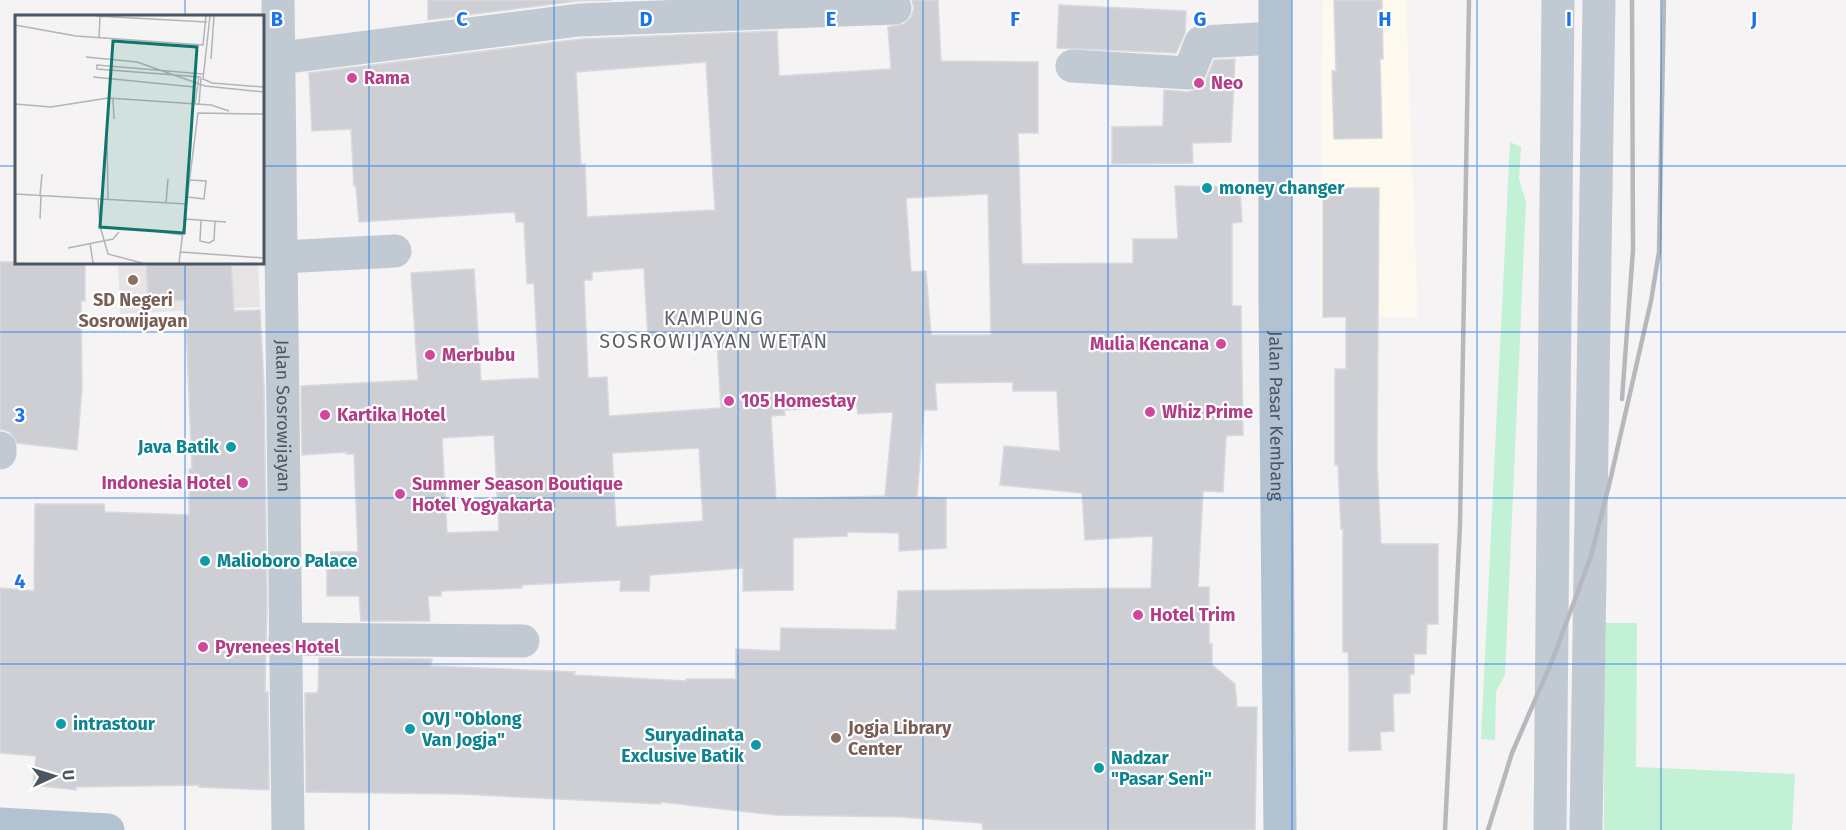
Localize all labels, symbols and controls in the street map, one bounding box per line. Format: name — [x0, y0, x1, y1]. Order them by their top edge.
text: B — [271, 7, 283, 31]
text: C — [456, 7, 468, 31]
text: D — [639, 7, 653, 31]
text: E — [826, 7, 836, 31]
text: F — [1010, 7, 1020, 31]
text: G — [1194, 7, 1206, 31]
text: H — [1378, 7, 1392, 31]
text: I — [1566, 7, 1572, 31]
text: J — [1750, 7, 1757, 31]
inset map — [15, 15, 264, 264]
place label: Rama — [364, 67, 410, 89]
marker: Rama — [345, 71, 359, 85]
place label: Neo — [1211, 72, 1243, 94]
marker: Neo — [1192, 76, 1206, 90]
place label: money changer — [1219, 177, 1345, 199]
marker: money changer — [1200, 181, 1214, 195]
marker: SD Negeri Sosrowijayan — [126, 273, 140, 287]
place label: SD Negeri Sosrowijayan — [78, 289, 188, 332]
district label: KAMPUNG SOSROWIJAYAN WETAN — [599, 306, 829, 353]
street label: Jalan Pasar Kembang — [1264, 331, 1288, 502]
place label: Mulia Kencana — [1090, 333, 1209, 355]
marker: Mulia Kencana — [1214, 337, 1228, 351]
street label: Jalan Sosrowijayan — [271, 340, 295, 492]
place label: Merbubu — [442, 344, 515, 366]
marker: Merbubu — [423, 348, 437, 362]
place label: 105 Homestay — [741, 390, 856, 412]
marker: 105 Homestay — [722, 394, 736, 408]
place label: Whiz Prime — [1162, 401, 1253, 423]
text: 3 — [14, 403, 25, 427]
place label: Kartika Hotel — [337, 404, 446, 426]
marker: Whiz Prime — [1143, 405, 1157, 419]
marker: Kartika Hotel — [318, 408, 332, 422]
place label: Java Batik — [137, 436, 220, 458]
marker: Java Batik — [224, 440, 238, 454]
place label: Indonesia Hotel — [101, 472, 232, 494]
place label: Summer Season Boutique Hotel Yogyakarta — [412, 473, 623, 516]
marker: Indonesia Hotel — [236, 476, 250, 490]
marker: Summer Season Boutique Hotel Yogyakarta — [393, 487, 407, 501]
place label: Malioboro Palace — [217, 550, 357, 572]
marker: Malioboro Palace — [198, 554, 212, 568]
text: 4 — [14, 569, 26, 593]
place label: Hotel Trim — [1150, 604, 1235, 626]
marker: Hotel Trim — [1131, 608, 1145, 622]
place label: Pyrenees Hotel — [215, 636, 340, 658]
marker: Pyrenees Hotel — [196, 640, 210, 654]
place label: OVJ "Oblong Van Jogja" — [421, 708, 522, 751]
place label: intrastour — [73, 713, 156, 735]
marker: intrastour — [54, 717, 68, 731]
place label: Jogja Library Center — [847, 717, 952, 760]
marker: OVJ "Oblong Van Jogja" — [403, 722, 417, 736]
place label: Suryadinata Exclusive Batik — [621, 724, 745, 767]
marker: Jogja Library Center — [829, 731, 843, 745]
marker: Suryadinata Exclusive Batik — [749, 738, 763, 752]
north arrow — [24, 746, 84, 806]
place label: Nadzar "Pasar Seni" — [1111, 747, 1212, 790]
marker: Nadzar "Pasar Seni" — [1092, 761, 1106, 775]
text: U — [59, 769, 78, 781]

